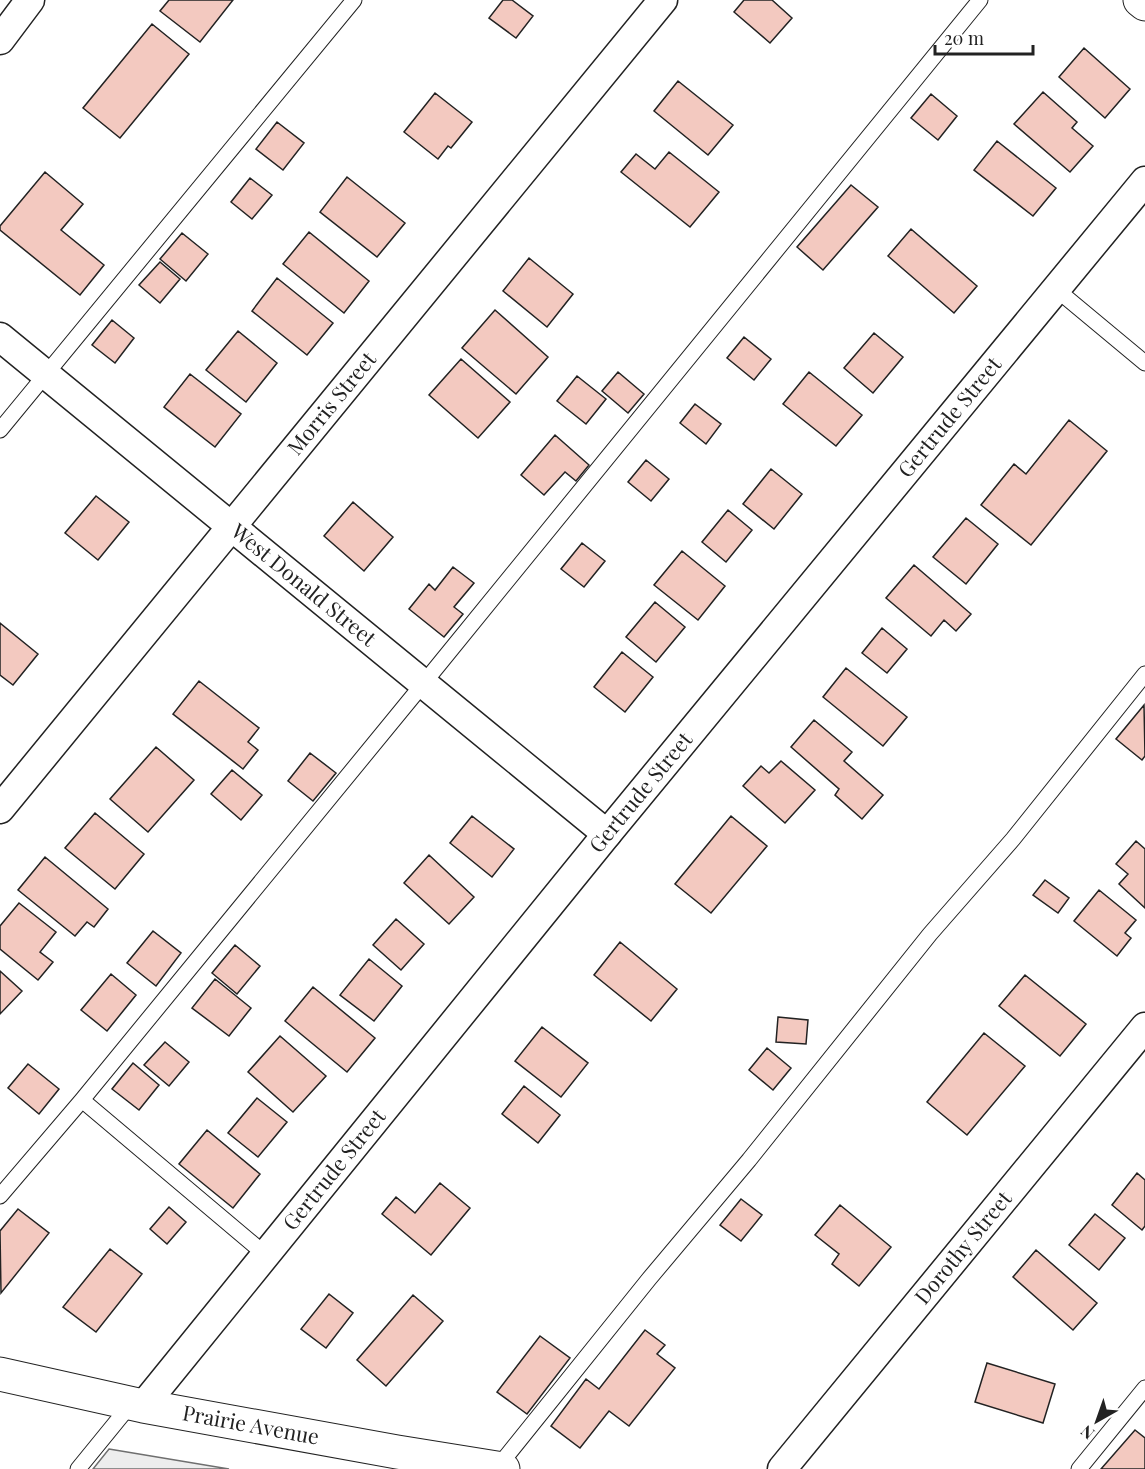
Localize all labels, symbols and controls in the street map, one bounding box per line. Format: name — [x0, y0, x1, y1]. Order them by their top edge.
scale bar — [935, 18, 1032, 56]
text: 20 m — [944, 26, 984, 50]
street label: Morris Street — [280, 345, 382, 460]
street label: Gertrude Street — [891, 350, 1007, 482]
street label: West Donald Street — [226, 516, 383, 652]
street label: Gertrude Street — [582, 725, 698, 858]
street label: Gertrude Street — [275, 1102, 391, 1235]
street label: Dorothy Street — [907, 1184, 1017, 1309]
north arrow — [1067, 1391, 1127, 1451]
street label: Prairie Avenue — [181, 1397, 322, 1450]
text: N — [1076, 1421, 1098, 1445]

